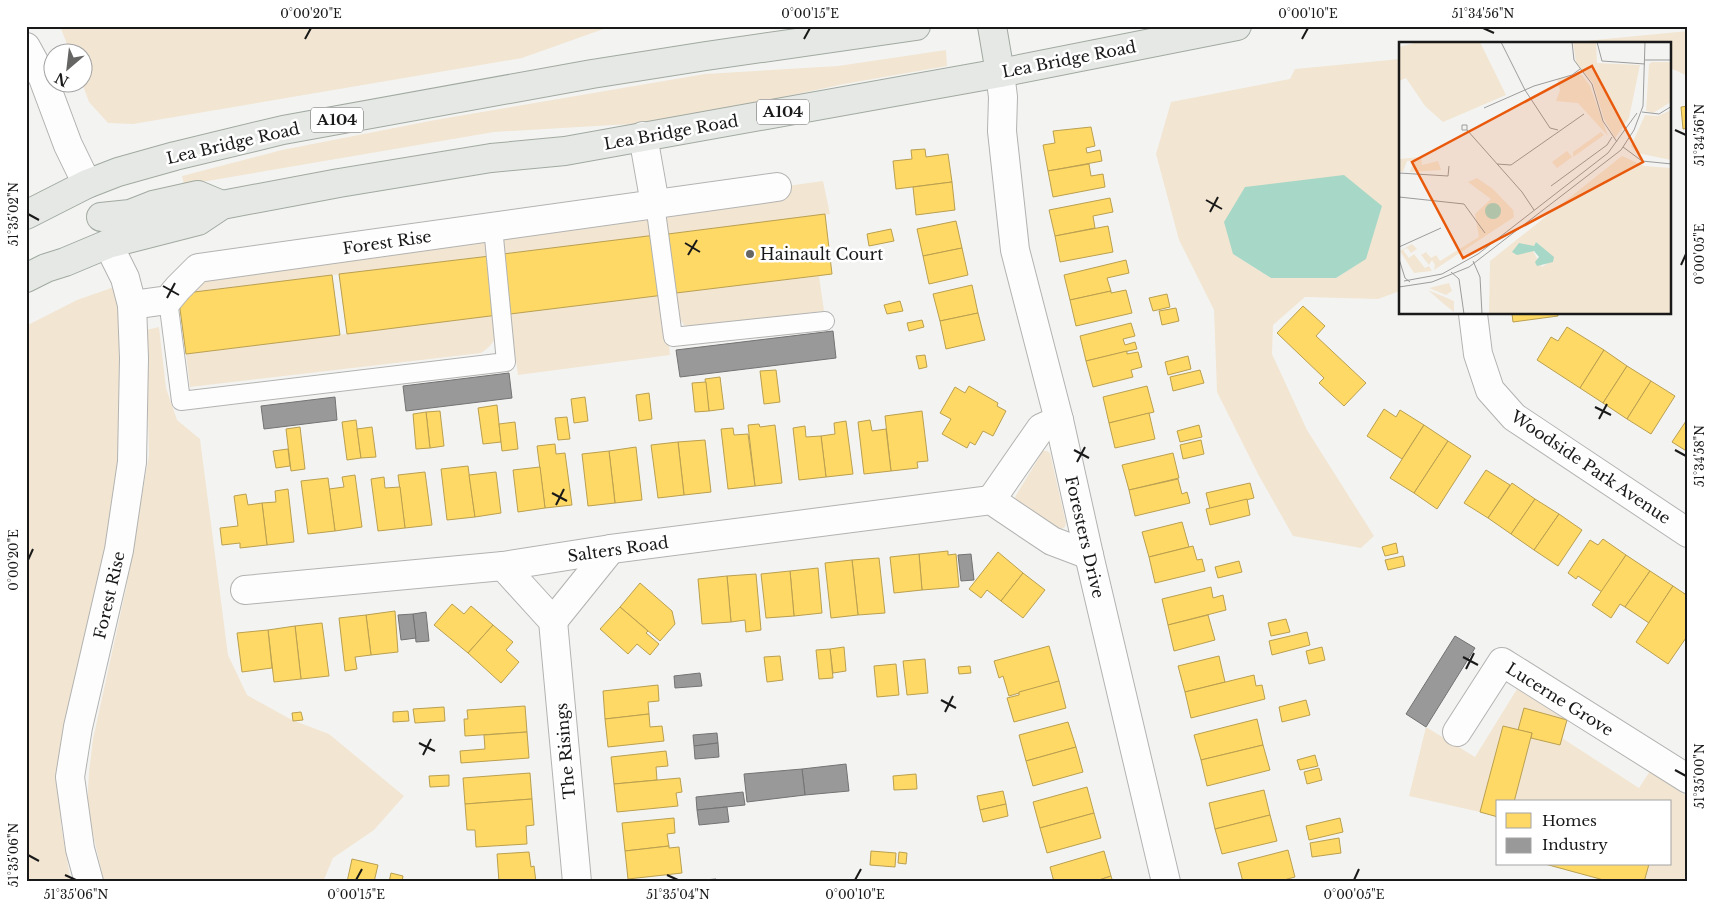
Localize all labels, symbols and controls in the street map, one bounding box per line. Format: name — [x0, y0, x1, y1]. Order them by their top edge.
text: 0°00'20"E — [280, 6, 342, 21]
text: 0°00'15"E — [781, 6, 839, 21]
text: 0°00'10"E — [1278, 6, 1338, 21]
text: 51°34'56"N — [1452, 6, 1514, 21]
street label: Lea Bridge Road — [1000, 36, 1138, 82]
north arrow — [42, 42, 92, 92]
inset map — [1399, 42, 1672, 315]
text: N — [52, 68, 72, 91]
road number: A104 — [757, 100, 809, 124]
text: 51°34'56"N — [1692, 104, 1707, 166]
road number: A104 — [311, 108, 363, 132]
street label: Lea Bridge Road — [602, 110, 740, 154]
street label: Lea Bridge Road — [164, 118, 302, 168]
text: 51°35'02"N — [6, 182, 21, 246]
text: 0°00'05"E — [1692, 223, 1707, 284]
street label: Forest Rise — [341, 226, 433, 258]
place label: Hainault Court — [760, 244, 883, 264]
marker: Hainault Court — [744, 248, 756, 260]
street label: Woodside Park Avenue — [1506, 405, 1675, 528]
text: 51°34'58"N — [1692, 425, 1707, 487]
street label: Foresters Drive — [1061, 474, 1109, 600]
text: 0°00'20"E — [6, 529, 21, 591]
street label: Salters Road — [566, 532, 670, 566]
street label: Forest Rise — [89, 549, 129, 641]
street label: Lucerne Grove — [1503, 658, 1617, 740]
street label: The Risings — [551, 702, 579, 800]
text: 51°35'00"N — [1692, 743, 1707, 809]
legend — [1496, 800, 1672, 866]
text: Homes — [1542, 811, 1597, 830]
text: 51°35'06"N — [6, 823, 21, 887]
text: Industry — [1542, 835, 1608, 854]
text: 51°35'06"N — [44, 887, 108, 902]
text: 0°00'15"E — [327, 887, 385, 902]
text: 51°35'04"N — [646, 887, 710, 902]
text: 0°00'10"E — [825, 887, 885, 902]
text: 0°00'05"E — [1324, 887, 1385, 902]

